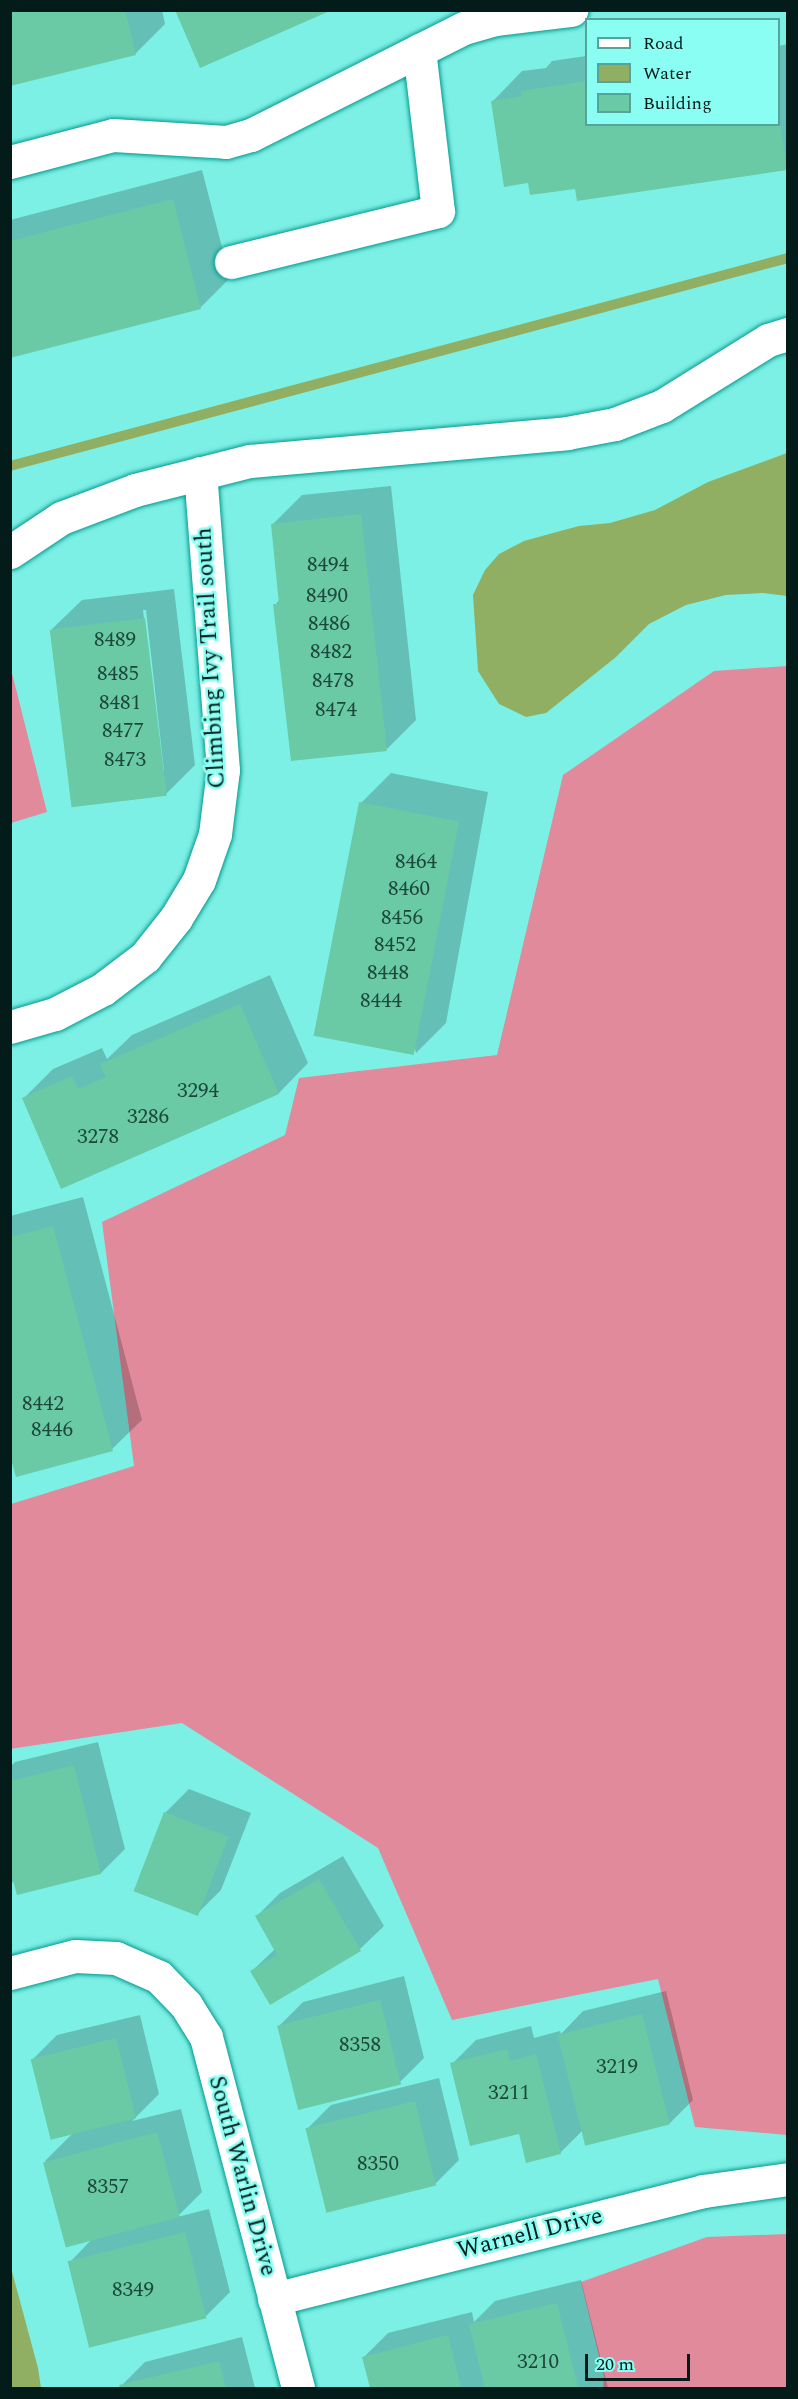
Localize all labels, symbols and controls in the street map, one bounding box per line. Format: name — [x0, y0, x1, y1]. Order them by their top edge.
legend — [585, 18, 780, 126]
text: Road — [643, 30, 684, 57]
text: Water — [643, 60, 691, 87]
text: Building — [643, 90, 712, 117]
street label: Climbing Ivy Trail south — [190, 527, 232, 789]
house number: 8494 — [307, 552, 349, 578]
house number: 8490 — [306, 583, 348, 609]
house number: 8486 — [308, 611, 350, 637]
house number: 8489 — [94, 627, 136, 653]
house number: 8482 — [310, 639, 352, 665]
house number: 8485 — [97, 661, 139, 687]
house number: 8478 — [312, 668, 354, 694]
house number: 8481 — [99, 690, 141, 716]
house number: 8474 — [315, 697, 357, 723]
house number: 8477 — [102, 718, 144, 744]
house number: 8473 — [104, 747, 146, 773]
house number: 8464 — [395, 849, 437, 875]
house number: 8460 — [388, 876, 430, 902]
house number: 8456 — [381, 905, 423, 931]
house number: 8452 — [374, 932, 416, 958]
house number: 8448 — [367, 960, 409, 986]
house number: 8444 — [360, 988, 402, 1014]
house number: 3294 — [177, 1078, 219, 1104]
house number: 3286 — [127, 1104, 169, 1130]
house number: 3278 — [77, 1124, 119, 1150]
house number: 8442 — [22, 1391, 64, 1417]
house number: 8446 — [31, 1417, 73, 1443]
house number: 8358 — [339, 2032, 381, 2058]
house number: 3219 — [596, 2054, 638, 2080]
street label: South Warlin Drive — [201, 2073, 283, 2279]
house number: 3211 — [488, 2080, 530, 2106]
house number: 8350 — [357, 2151, 399, 2177]
house number: 8357 — [87, 2174, 129, 2200]
street label: Warnell Drive — [454, 2202, 606, 2266]
house number: 8349 — [112, 2277, 154, 2303]
scale bar — [588, 2342, 693, 2380]
house number: 3210 — [517, 2349, 559, 2375]
text: 20 m — [596, 2351, 634, 2378]

